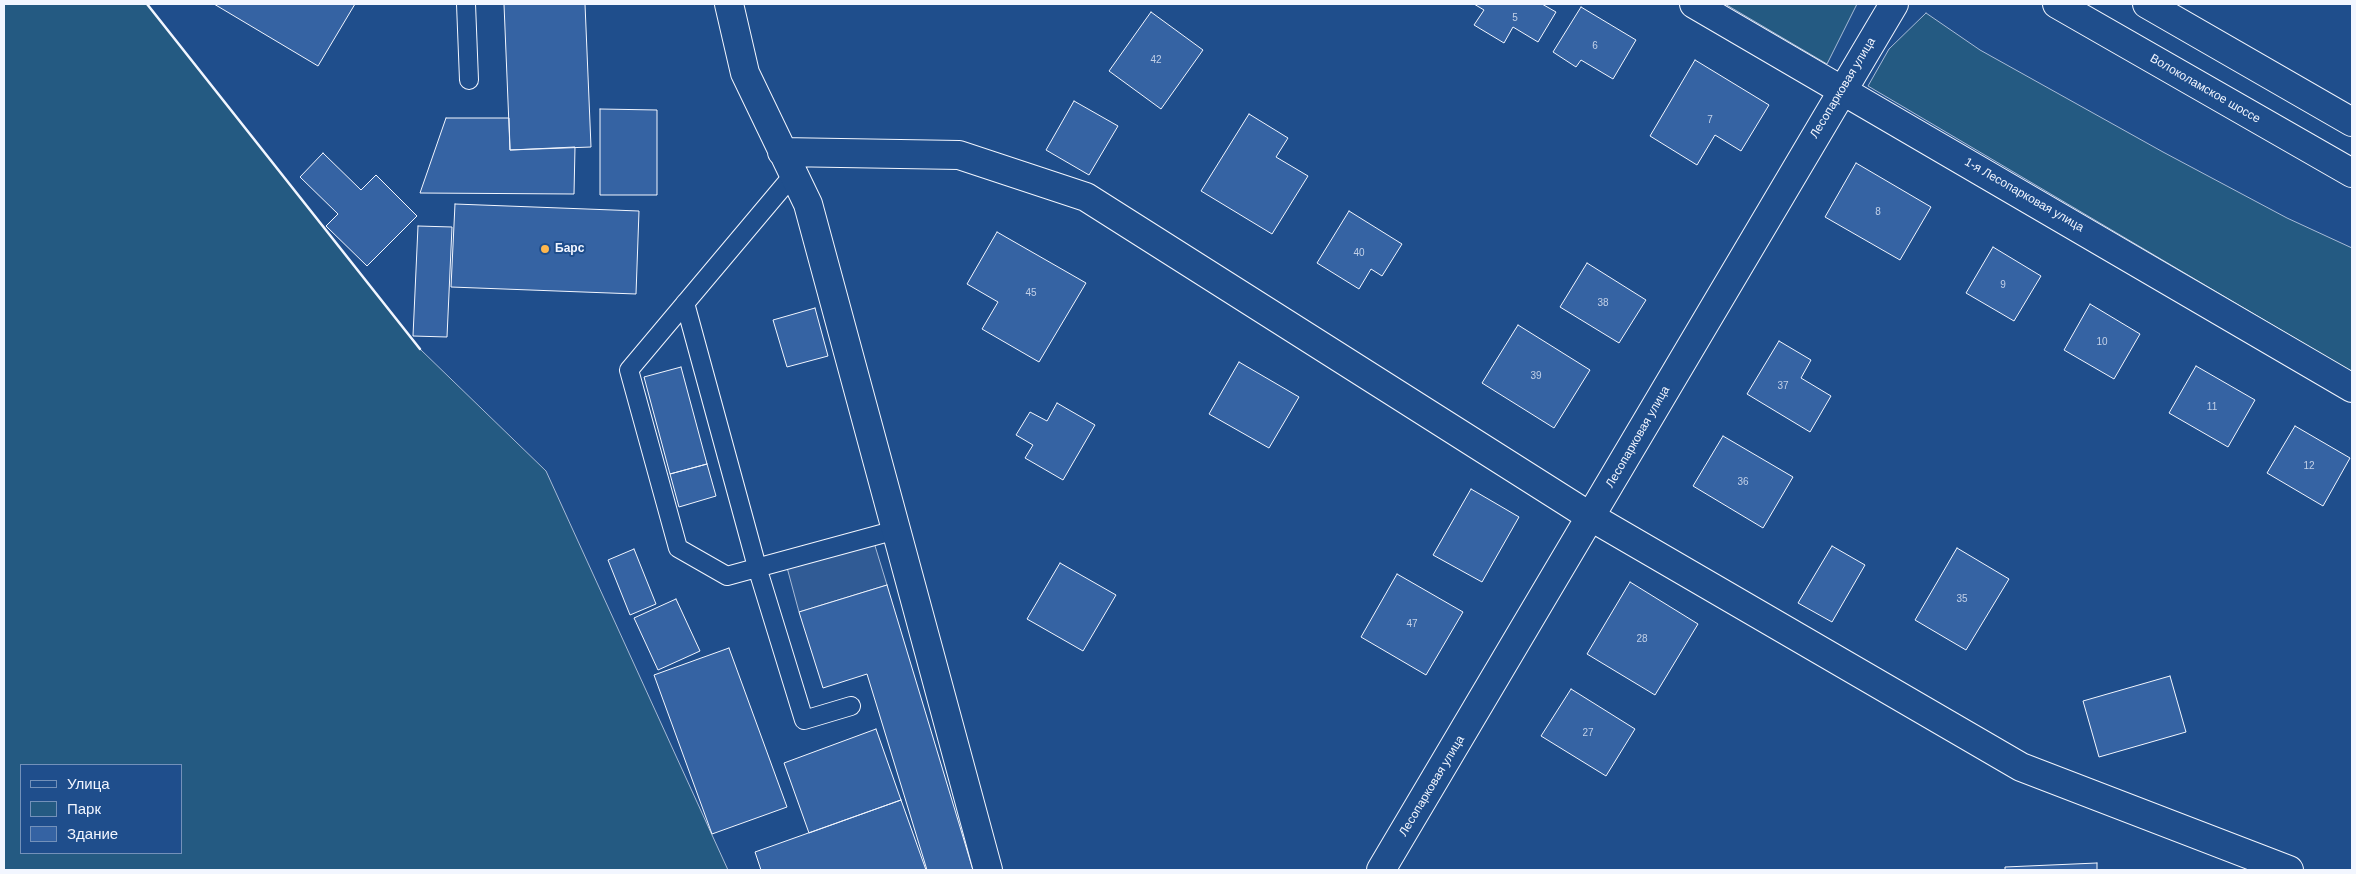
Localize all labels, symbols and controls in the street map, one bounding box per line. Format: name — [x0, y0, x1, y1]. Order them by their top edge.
house number: 5 — [1512, 12, 1518, 24]
street label: Лесопарковая улица — [1807, 35, 1879, 141]
house number: 6 — [1592, 40, 1598, 52]
street label: Волоколамское шоссе — [2147, 52, 2263, 126]
house number: 42 — [1150, 54, 1162, 66]
house number: 7 — [1707, 114, 1713, 126]
street label: 1-я Лесопарковая улица — [1962, 155, 2086, 235]
house number: 8 — [1875, 206, 1881, 218]
place label: Барс — [555, 242, 584, 256]
marker: Барс — [539, 243, 551, 255]
house number: 40 — [1353, 247, 1365, 259]
house number: 9 — [2000, 279, 2006, 291]
house number: 45 — [1025, 287, 1037, 299]
house number: 38 — [1597, 297, 1609, 309]
house number: 10 — [2096, 336, 2108, 348]
house number: 39 — [1530, 370, 1542, 382]
house number: 37 — [1777, 380, 1789, 392]
street label: Лесопарковая улица — [1603, 384, 1673, 490]
house number: 11 — [2207, 401, 2217, 413]
house number: 12 — [2303, 460, 2315, 472]
house number: 36 — [1737, 476, 1749, 488]
house number: 35 — [1956, 593, 1968, 605]
house number: 47 — [1406, 618, 1418, 630]
house number: 28 — [1636, 633, 1648, 645]
house number: 27 — [1582, 727, 1594, 739]
street label: Лесопарковая улица — [1396, 733, 1468, 839]
legend — [20, 764, 182, 854]
text: Улица — [67, 775, 110, 792]
text: Парк — [67, 800, 101, 817]
text: Здание — [67, 825, 118, 842]

